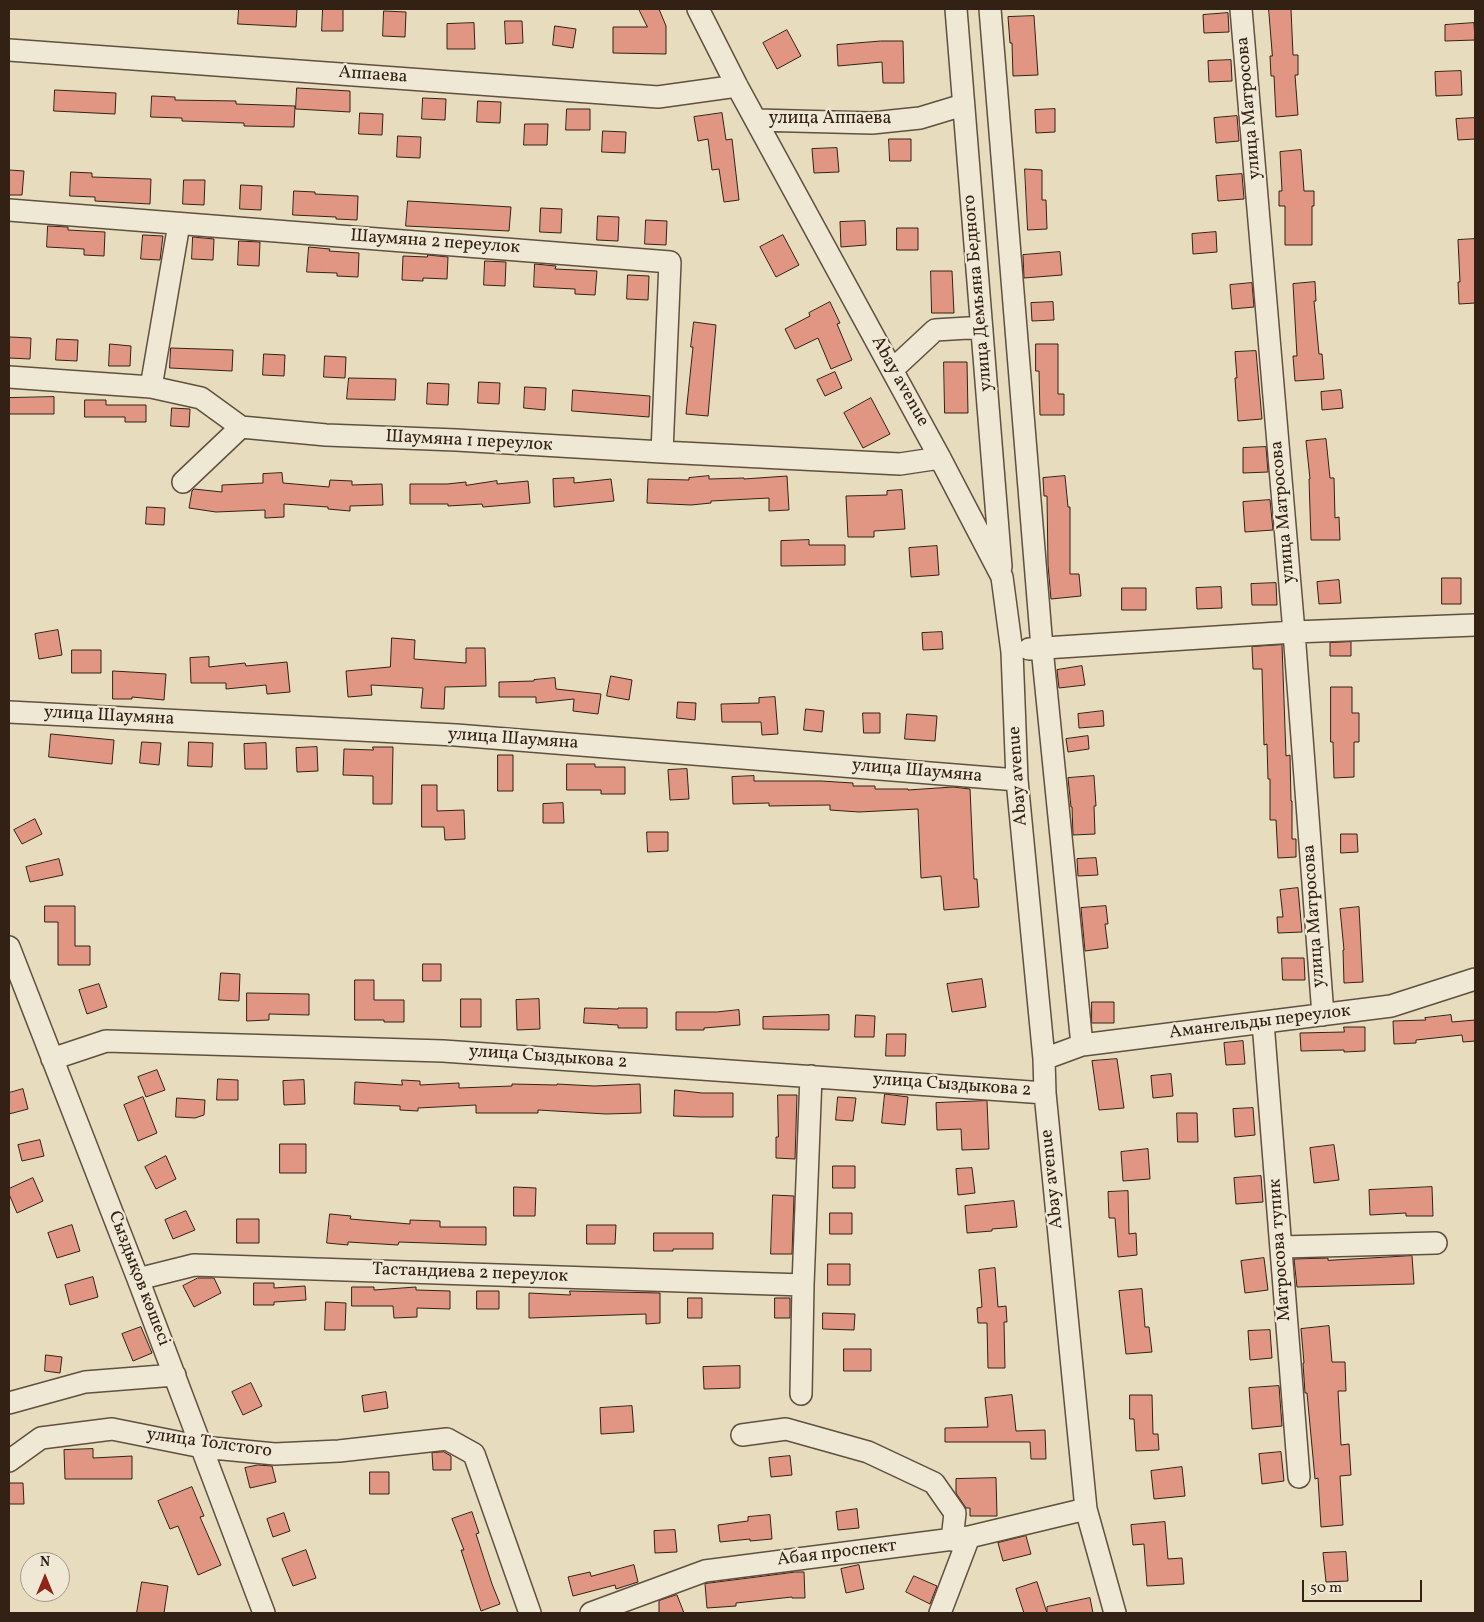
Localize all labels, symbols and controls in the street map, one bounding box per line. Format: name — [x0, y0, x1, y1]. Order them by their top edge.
street label: улица Матросова — [1233, 36, 1267, 180]
street label: Аппаева — [338, 63, 408, 89]
street label: улица Аппаева — [769, 109, 891, 131]
street label: улица Демьяна Бедного — [960, 194, 998, 392]
street label: Шаумяна 2 переулок — [349, 226, 521, 260]
street label: Abay avenue — [865, 333, 933, 431]
street label: Шаумяна 1 переулок — [385, 427, 553, 457]
street label: улица Матросова — [1267, 440, 1301, 584]
street label: улица Шаумяна — [43, 703, 175, 731]
street label: улица Шаумяна — [447, 725, 579, 755]
street label: Abay avenue — [1005, 725, 1033, 827]
street label: улица Шаумяна — [851, 756, 983, 788]
street label: улица Матросова — [1299, 844, 1331, 988]
street label: Амангельды переулок — [1168, 1001, 1352, 1045]
street label: улица Сыздыкова 2 — [468, 1042, 628, 1074]
street label: улица Сыздыкова 2 — [872, 1070, 1032, 1102]
street label: Abay avenue — [1037, 1128, 1069, 1230]
street label: Матросова тупик — [1265, 1178, 1297, 1322]
street label: Сыздықов көшесі — [102, 1209, 174, 1349]
street label: Тастандиева 2 переулок — [372, 1260, 568, 1288]
street label: улица Толстого — [145, 1425, 273, 1463]
street label: Абая проспект — [776, 1536, 898, 1572]
north arrow — [20, 1552, 70, 1602]
text: N — [40, 1553, 50, 1572]
scale bar — [1304, 1570, 1424, 1602]
text: 50 m — [1310, 1578, 1342, 1599]

